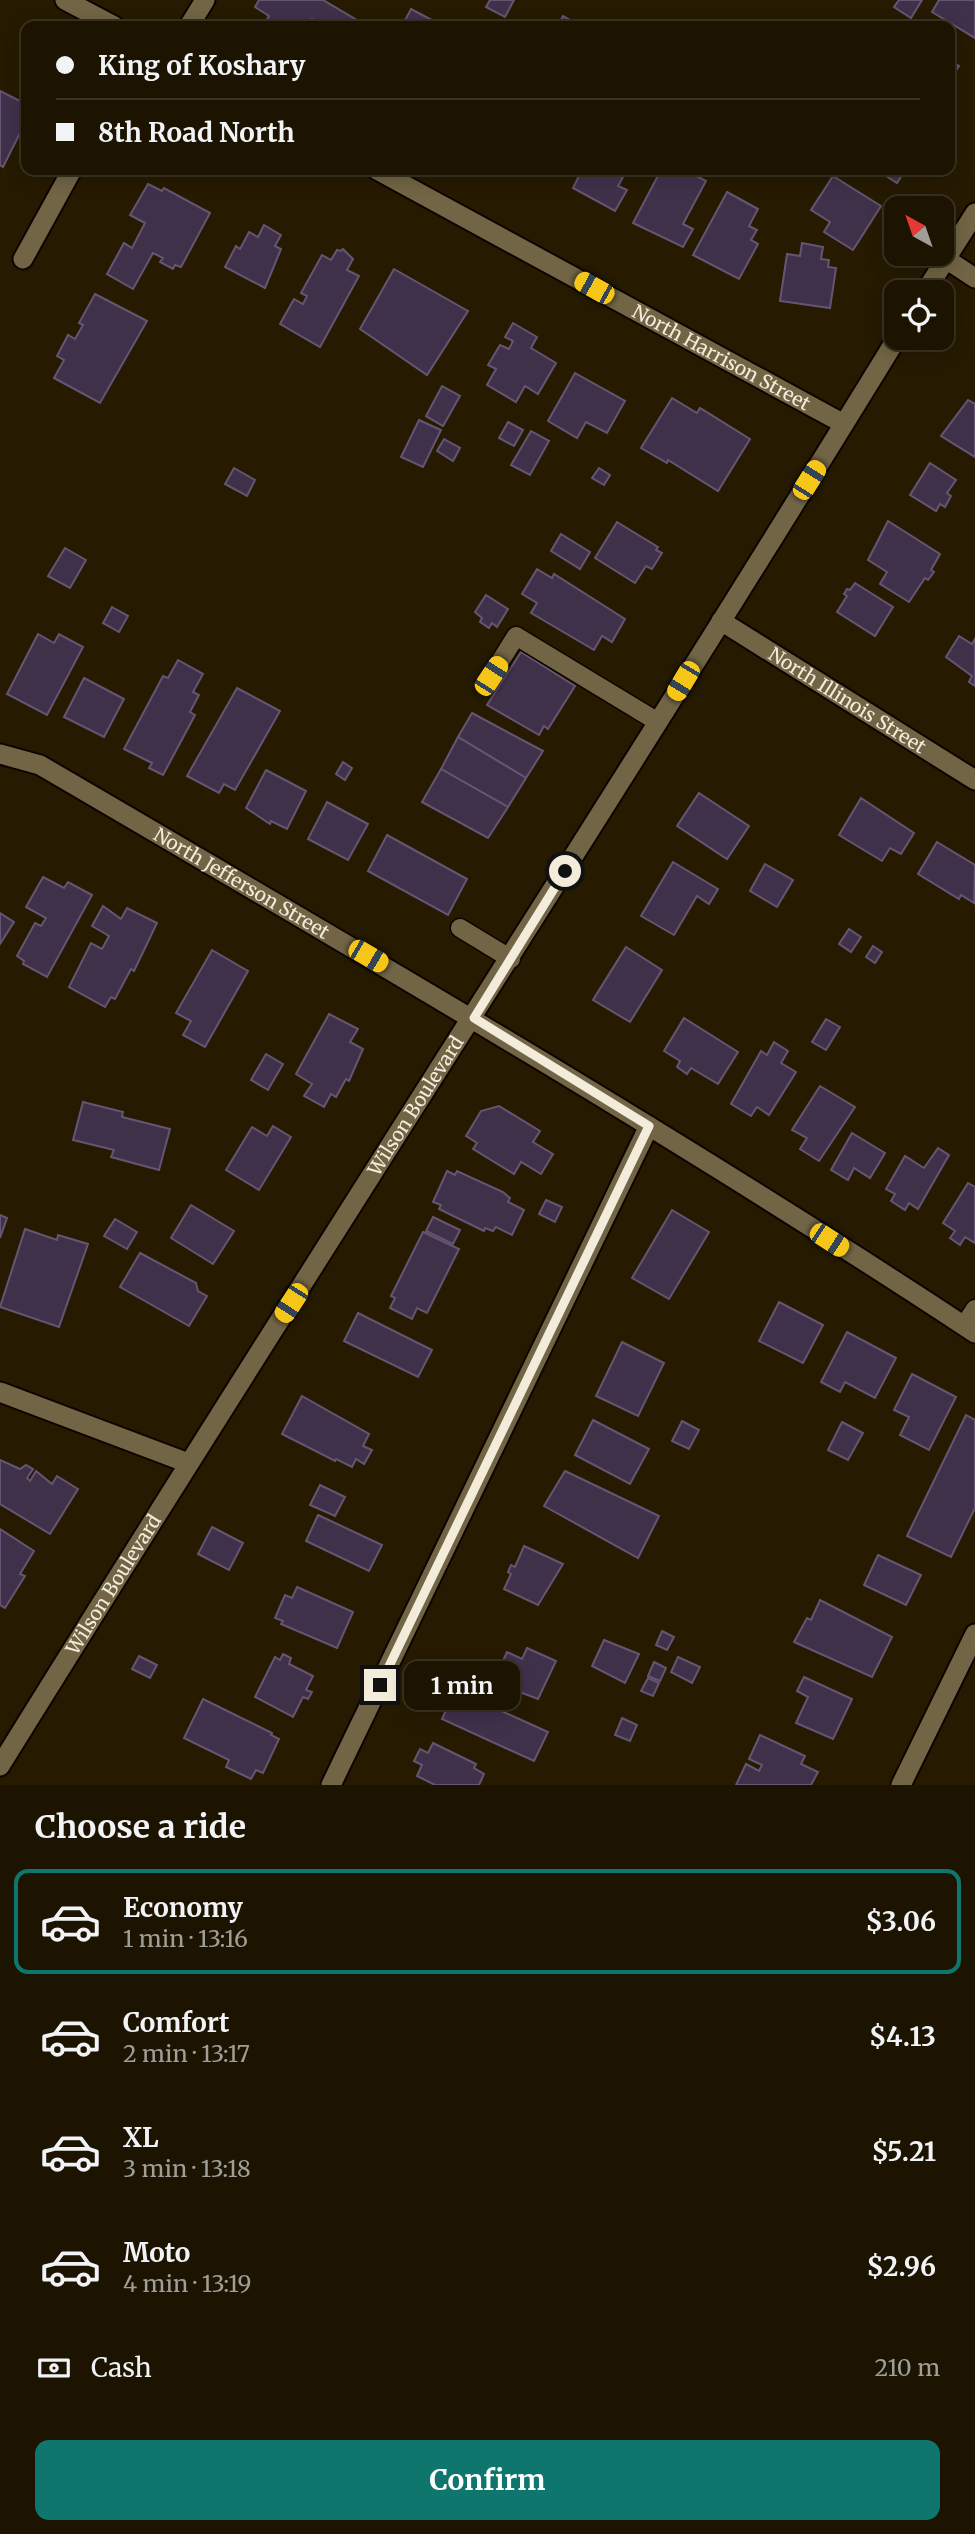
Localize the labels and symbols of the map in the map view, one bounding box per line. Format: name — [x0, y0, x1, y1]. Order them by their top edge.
north arrow — [884, 196, 954, 266]
car — [571, 269, 618, 307]
street label: North Harrison Street — [628, 299, 815, 416]
car — [789, 457, 830, 503]
street label: North Illinois Street — [764, 642, 931, 759]
car — [471, 653, 512, 699]
car — [664, 658, 703, 704]
street label: North Jefferson Street — [149, 822, 334, 944]
route start — [549, 855, 581, 887]
car — [345, 936, 392, 976]
street label: Wilson Boulevard — [362, 1031, 469, 1181]
car — [806, 1220, 853, 1260]
car — [271, 1280, 312, 1326]
street label: Wilson Boulevard — [60, 1510, 166, 1660]
callout: 1 min — [404, 1660, 520, 1710]
route end — [364, 1669, 396, 1701]

